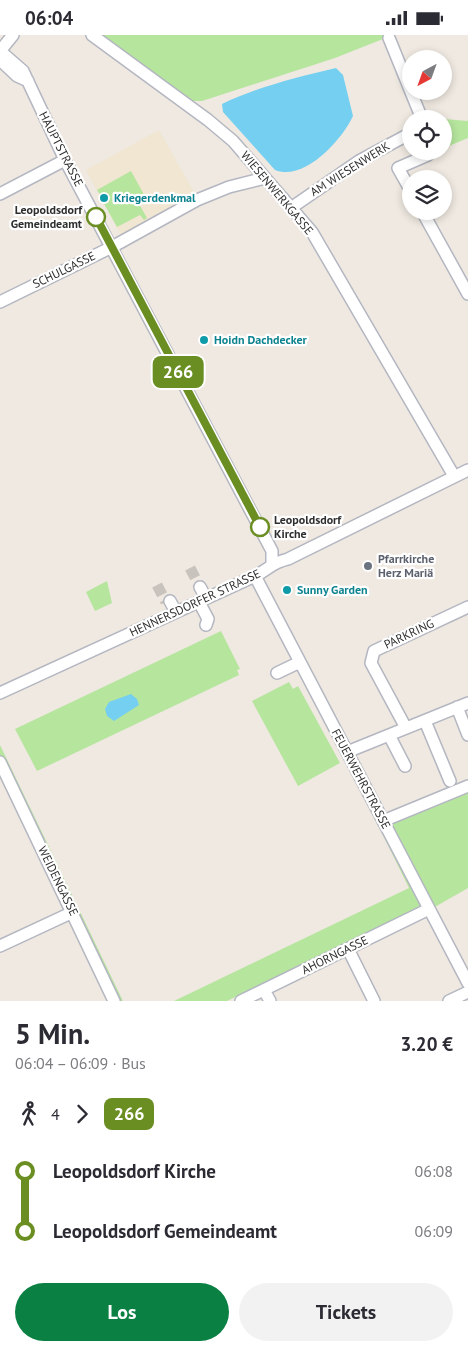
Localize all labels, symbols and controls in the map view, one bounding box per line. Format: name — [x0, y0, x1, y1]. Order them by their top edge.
text: 06:04 — [25, 6, 73, 30]
north arrow — [402, 50, 452, 100]
map controls — [402, 50, 452, 220]
street label: HAUPTSTRASSE — [36, 109, 87, 189]
button: locate — [402, 110, 452, 160]
street label: AM WIESENWERK — [307, 138, 392, 199]
street label: WIESENWERKGASSE — [238, 148, 317, 238]
button: layers — [402, 170, 452, 220]
place label: Kriegerdenkmal — [114, 190, 196, 205]
marker: Kriegerdenkmal — [98, 192, 110, 204]
place label: Leopoldsdorf Gemeindeamt — [11, 202, 83, 231]
marker: Leopoldsdorf Gemeindeamt — [86, 207, 106, 227]
street label: SCHULGASSE — [30, 248, 98, 291]
place label: Hoidn Dachdecker — [214, 332, 308, 347]
marker: Hoidn Dachdecker — [198, 334, 210, 346]
line badge: 266 — [149, 356, 207, 388]
text: 266 — [163, 360, 193, 383]
place label: Leopoldsdorf Kirche — [274, 512, 342, 541]
marker: Leopoldsdorf Kirche — [250, 517, 270, 537]
place label: Pfarrkirche Herz Mariä — [378, 551, 434, 580]
marker: Pfarrkirche Herz Mariä — [362, 560, 374, 572]
street label: HENNERSDORFER STRASSE — [127, 566, 263, 640]
place label: Sunny Garden — [297, 582, 368, 597]
marker: Sunny Garden — [281, 584, 293, 596]
street label: PARKRING — [381, 615, 436, 652]
street label: FEUERWEHRSTRASSE — [329, 726, 394, 831]
street label: WEIDENGASSE — [35, 843, 82, 918]
street label: AHORNGASSE — [299, 932, 370, 977]
text: 5 Min. — [15, 1015, 90, 1052]
text: 3.20 € — [400, 1032, 453, 1056]
text: 06:04 – 06:09 · Bus — [15, 1053, 146, 1073]
icon: walk — [15, 1100, 43, 1128]
icon: forward — [68, 1100, 96, 1128]
text: 266 — [114, 1102, 144, 1125]
text: 4 — [51, 1104, 60, 1124]
text: Leopoldsdorf Kirche — [53, 1159, 216, 1183]
text: 06:08 — [415, 1161, 453, 1181]
text: Leopoldsdorf Gemeindeamt — [53, 1219, 277, 1243]
text: 06:09 — [415, 1221, 453, 1241]
button: Los — [15, 1283, 229, 1341]
button: Tickets — [239, 1283, 453, 1341]

